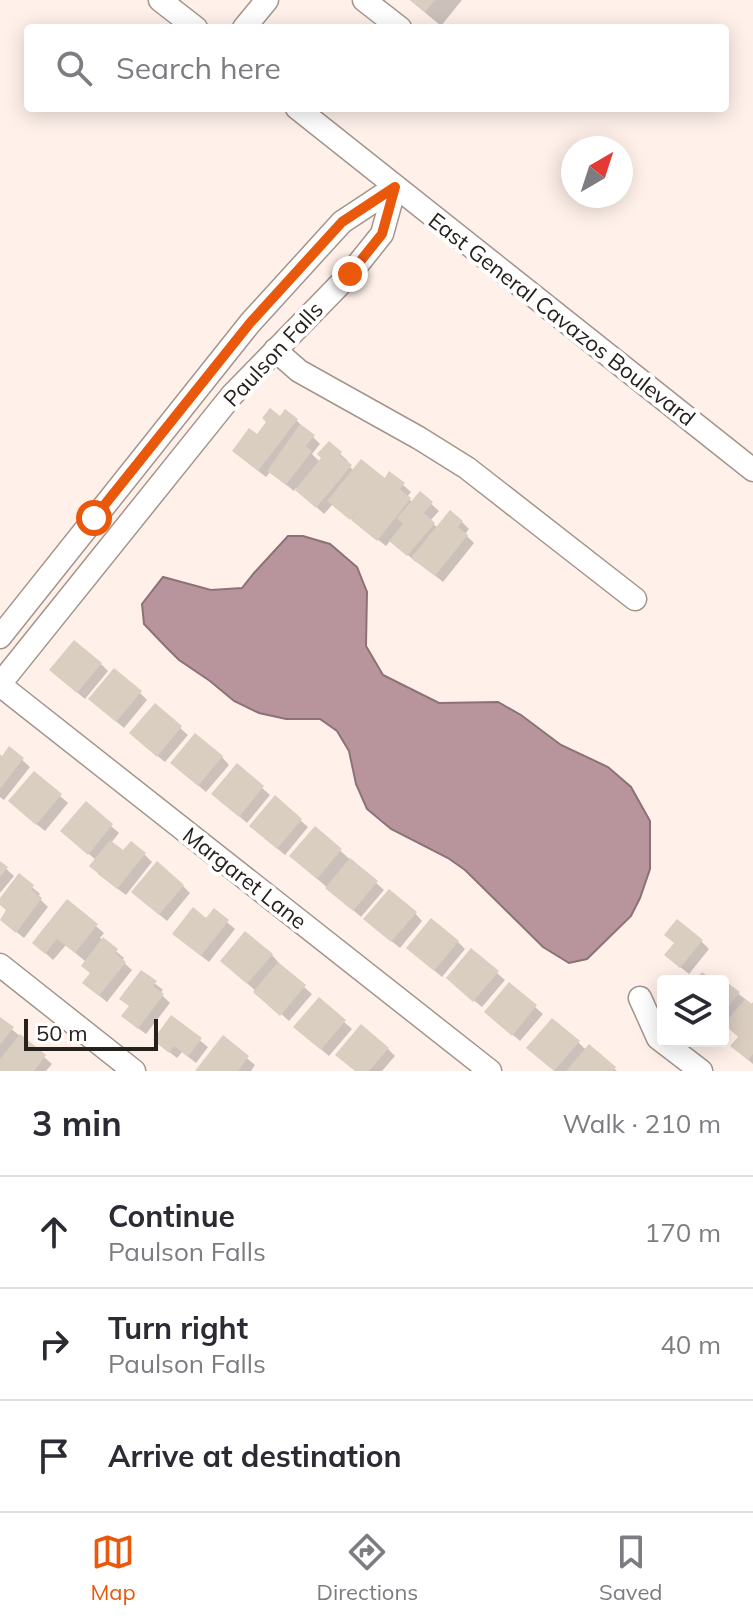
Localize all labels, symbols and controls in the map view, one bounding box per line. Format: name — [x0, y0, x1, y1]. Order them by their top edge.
search box — [24, 24, 729, 112]
icon: search — [52, 46, 96, 90]
text: Search here — [116, 49, 281, 87]
north arrow — [561, 136, 633, 208]
street label: East General Cavazos Boulevard — [423, 206, 701, 432]
route end — [332, 256, 368, 292]
street label: Paulson Falls — [217, 296, 329, 412]
route start — [76, 500, 112, 536]
street label: Margaret Lane — [177, 821, 313, 935]
map controls — [657, 975, 729, 1047]
button: layers — [657, 975, 729, 1047]
scale bar — [24, 1015, 158, 1051]
text: 50 m — [36, 1019, 87, 1047]
text: 3 min — [32, 1102, 122, 1145]
text: Walk · 210 m — [562, 1107, 721, 1140]
text: Continue — [108, 1197, 235, 1235]
icon: ahead — [32, 1210, 76, 1254]
text: 170 m — [645, 1216, 721, 1249]
text: Paulson Falls — [108, 1235, 266, 1268]
text: Turn right — [108, 1309, 248, 1347]
icon: right — [32, 1322, 76, 1366]
text: 40 m — [660, 1328, 721, 1361]
text: Paulson Falls — [108, 1347, 266, 1380]
icon: arrive — [32, 1434, 76, 1478]
text: Arrive at destination — [108, 1437, 402, 1475]
tab: Map — [90, 1530, 136, 1606]
tab: Directions — [317, 1530, 418, 1606]
tab: Saved — [599, 1530, 663, 1606]

